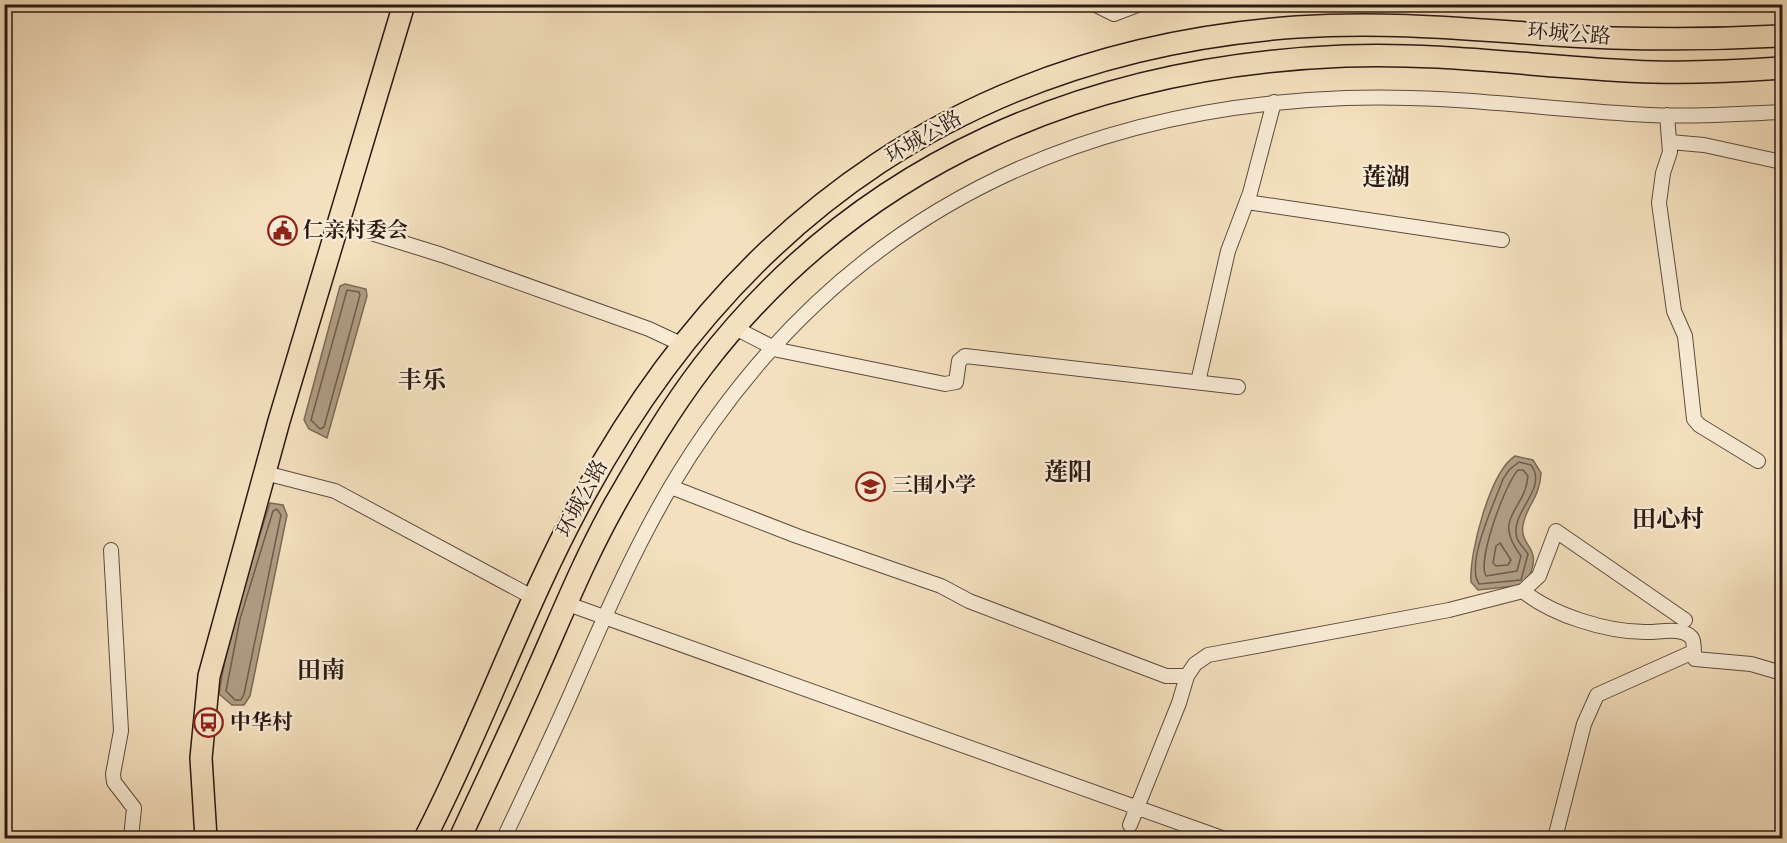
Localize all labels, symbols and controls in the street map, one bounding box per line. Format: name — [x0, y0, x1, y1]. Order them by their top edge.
street label: 环城公路 — [1526, 19, 1612, 51]
street label: 环城公路 — [881, 105, 967, 171]
district label: 莲湖 — [1362, 163, 1410, 194]
public building icon: 仁亲村委会 — [266, 215, 298, 247]
place label: 仁亲村委会 — [303, 218, 408, 245]
district label: 丰乐 — [398, 366, 446, 397]
street label: 环城公路 — [551, 456, 615, 542]
district label: 莲阳 — [1044, 458, 1092, 489]
school or university icon: 三围小学 — [855, 470, 887, 502]
place label: 三围小学 — [892, 473, 976, 500]
district label: 田心村 — [1632, 505, 1704, 536]
district label: 田南 — [297, 656, 345, 687]
bus stop icon: 中华村 — [193, 707, 225, 739]
place label: 中华村 — [230, 710, 293, 737]

